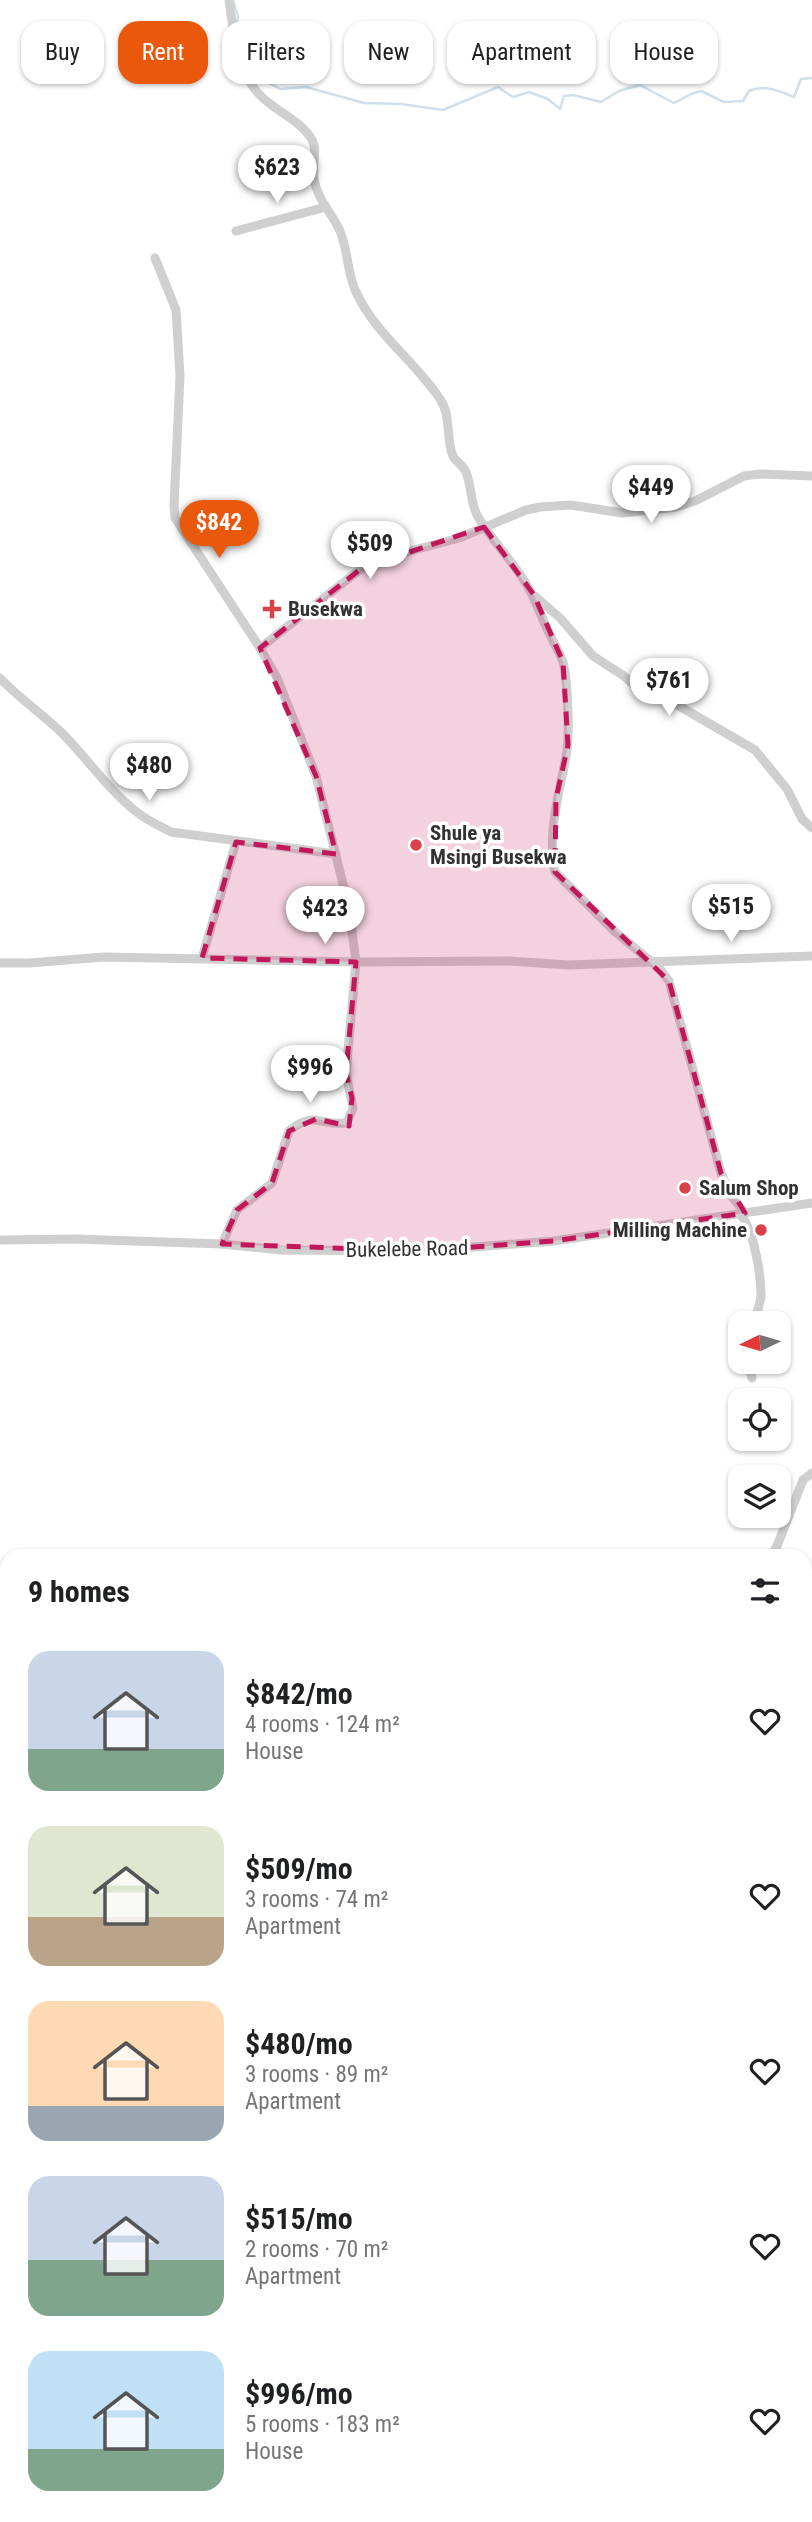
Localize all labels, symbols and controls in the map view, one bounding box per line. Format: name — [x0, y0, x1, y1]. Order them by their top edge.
chip: Buy — [21, 21, 104, 84]
chip: Rent — [118, 21, 208, 84]
chip: Filters — [222, 21, 330, 84]
chip: New — [344, 21, 433, 84]
chip: Apartment — [447, 21, 596, 84]
chip: House — [610, 21, 718, 84]
pin: $623 — [236, 146, 318, 205]
text: $623 — [254, 154, 300, 181]
pin: $449 — [610, 466, 692, 525]
text: $449 — [628, 474, 674, 501]
pin: $842 — [178, 500, 260, 560]
text: $842 — [196, 509, 242, 536]
pin: $509 — [329, 522, 411, 581]
text: $509 — [347, 530, 393, 557]
place label: Busekwa — [288, 597, 363, 621]
marker: Busekwa — [262, 599, 282, 619]
pin: $761 — [628, 658, 710, 718]
text: $761 — [646, 667, 692, 694]
pin: $480 — [108, 744, 190, 803]
text: $480 — [126, 752, 172, 779]
place label: Shule ya Msingi Busekwa — [430, 821, 567, 869]
marker: Shule ya Msingi Busekwa — [408, 837, 424, 853]
pin: $515 — [690, 884, 772, 944]
pin: $423 — [284, 886, 366, 946]
text: $515 — [708, 893, 754, 920]
text: $423 — [302, 895, 348, 922]
pin: $996 — [269, 1046, 351, 1105]
text: $996 — [287, 1054, 333, 1081]
place label: Salum Shop — [699, 1176, 799, 1200]
marker: Salum Shop — [677, 1180, 693, 1196]
place label: Milling Machine — [613, 1218, 747, 1242]
marker: Milling Machine — [753, 1222, 769, 1238]
street label: Bukelebe Road — [346, 1236, 468, 1262]
north arrow — [728, 1311, 791, 1374]
map controls — [728, 1311, 791, 1528]
button: locate — [728, 1388, 791, 1451]
button: layers — [728, 1465, 791, 1528]
icon: filters — [746, 1572, 784, 1610]
text: 9 homes — [28, 1574, 130, 1609]
text: $842/mo — [245, 1676, 353, 1711]
icon: home — [84, 1679, 168, 1763]
icon: heart — [746, 1702, 784, 1740]
text: 4 rooms · 124 m² — [245, 1711, 400, 1738]
text: House — [245, 1738, 303, 1765]
text: $509/mo — [245, 1851, 353, 1886]
icon: home — [84, 1854, 168, 1938]
icon: heart — [746, 1877, 784, 1915]
text: 3 rooms · 74 m² — [245, 1886, 388, 1913]
text: Apartment — [245, 1913, 341, 1940]
text: $480/mo — [245, 2026, 353, 2061]
icon: home — [84, 2029, 168, 2113]
icon: heart — [746, 2052, 784, 2090]
text: 3 rooms · 89 m² — [245, 2061, 388, 2088]
text: Apartment — [245, 2088, 341, 2115]
text: $515/mo — [245, 2201, 353, 2236]
icon: home — [84, 2204, 168, 2288]
icon: heart — [746, 2227, 784, 2265]
text: 2 rooms · 70 m² — [245, 2236, 388, 2263]
text: Apartment — [245, 2263, 341, 2290]
text: $996/mo — [245, 2376, 353, 2411]
icon: home — [84, 2379, 168, 2463]
icon: heart — [746, 2402, 784, 2440]
text: 5 rooms · 183 m² — [245, 2411, 400, 2438]
text: House — [245, 2438, 303, 2465]

